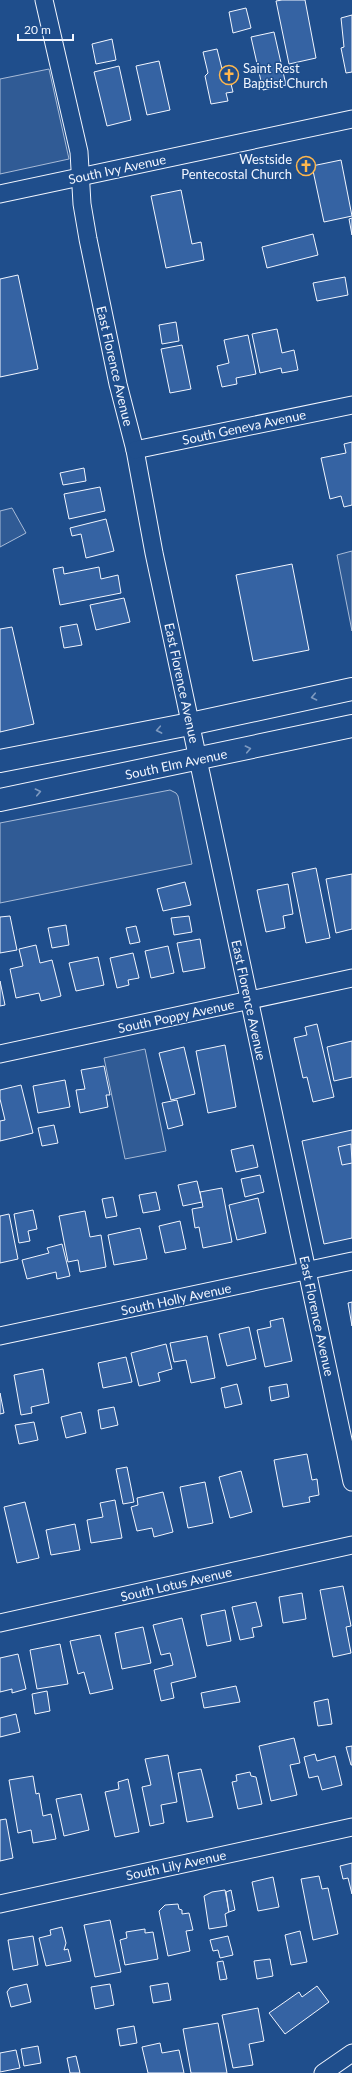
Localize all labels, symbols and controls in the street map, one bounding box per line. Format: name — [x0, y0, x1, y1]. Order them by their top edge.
scale bar — [18, 16, 73, 42]
text: 20 m — [24, 22, 51, 37]
place label: Saint Rest Baptist Church — [243, 60, 328, 91]
church icon: Saint Rest Baptist Church — [218, 64, 240, 86]
street label: South Ivy Avenue — [67, 151, 167, 187]
place label: Westside Pentecostal Church — [181, 151, 292, 182]
church icon: Westside Pentecostal Church — [295, 155, 317, 177]
street label: East Florence Avenue — [93, 304, 137, 428]
street label: South Geneva Avenue — [181, 406, 307, 448]
street label: East Florence Avenue — [161, 621, 203, 745]
one-way arrow — [311, 692, 317, 701]
one-way arrow — [156, 725, 162, 733]
street label: South Elm Avenue — [123, 745, 229, 783]
one-way arrow — [245, 745, 251, 753]
one-way arrow — [35, 789, 41, 797]
street label: East Florence Avenue — [228, 938, 270, 1062]
street label: South Poppy Avenue — [116, 996, 236, 1036]
street label: East Florence Avenue — [296, 1254, 338, 1378]
street label: South Holly Avenue — [119, 1279, 233, 1319]
street label: South Lotus Avenue — [119, 1563, 233, 1605]
street label: South Lily Avenue — [124, 1847, 228, 1883]

